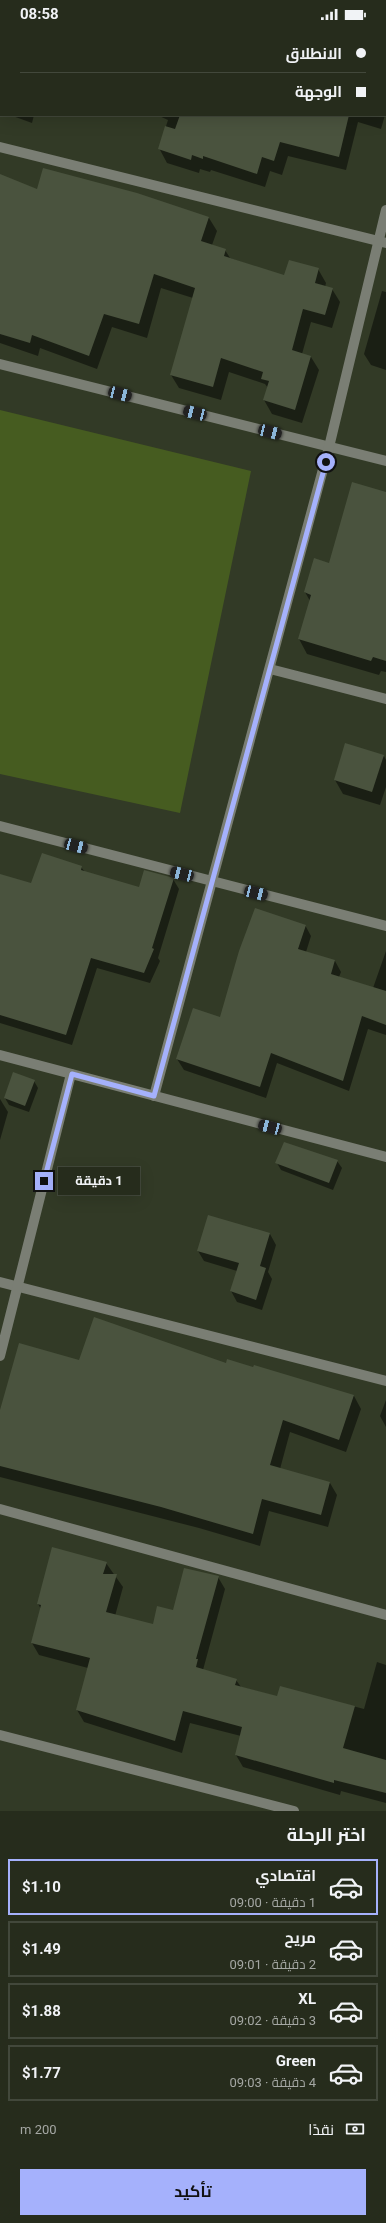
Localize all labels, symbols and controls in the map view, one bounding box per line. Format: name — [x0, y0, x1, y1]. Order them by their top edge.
text: 08:58 — [20, 5, 59, 23]
text: الانطلاق — [286, 45, 342, 63]
text: الوجهة — [295, 83, 342, 101]
car — [107, 385, 133, 403]
car — [182, 404, 208, 422]
car — [257, 423, 283, 441]
route start — [317, 453, 335, 471]
car — [63, 837, 89, 855]
car — [169, 865, 195, 883]
car — [243, 884, 269, 902]
car — [257, 1118, 283, 1136]
callout: 1 دقيقة — [58, 1167, 140, 1195]
route end — [35, 1172, 53, 1190]
text: 1 دقيقة — [75, 1173, 123, 1188]
text: اختر الرحلة — [287, 1824, 366, 1845]
text: اقتصادي — [256, 1867, 316, 1885]
icon: car — [328, 1869, 364, 1905]
text: $1.10 — [22, 1878, 61, 1896]
text: 1 دقيقة · 09:00 — [229, 1895, 316, 1910]
text: مريح — [284, 1929, 316, 1947]
icon: car — [328, 1931, 364, 1967]
text: $1.49 — [22, 1940, 61, 1958]
text: 2 دقيقة · 09:01 — [229, 1957, 316, 1972]
text: XL — [298, 1990, 316, 2008]
icon: car — [328, 1993, 364, 2029]
text: $1.88 — [22, 2002, 61, 2020]
text: 3 دقيقة · 09:02 — [229, 2013, 316, 2028]
text: Green — [276, 2052, 316, 2070]
icon: car — [328, 2055, 364, 2091]
text: $1.77 — [22, 2064, 61, 2082]
text: 4 دقيقة · 09:03 — [229, 2075, 316, 2090]
icon: cash — [344, 2118, 366, 2140]
text: نقدًا — [308, 2121, 334, 2139]
text: 200 m — [20, 2122, 57, 2137]
button: تأكيد — [20, 2169, 366, 2215]

